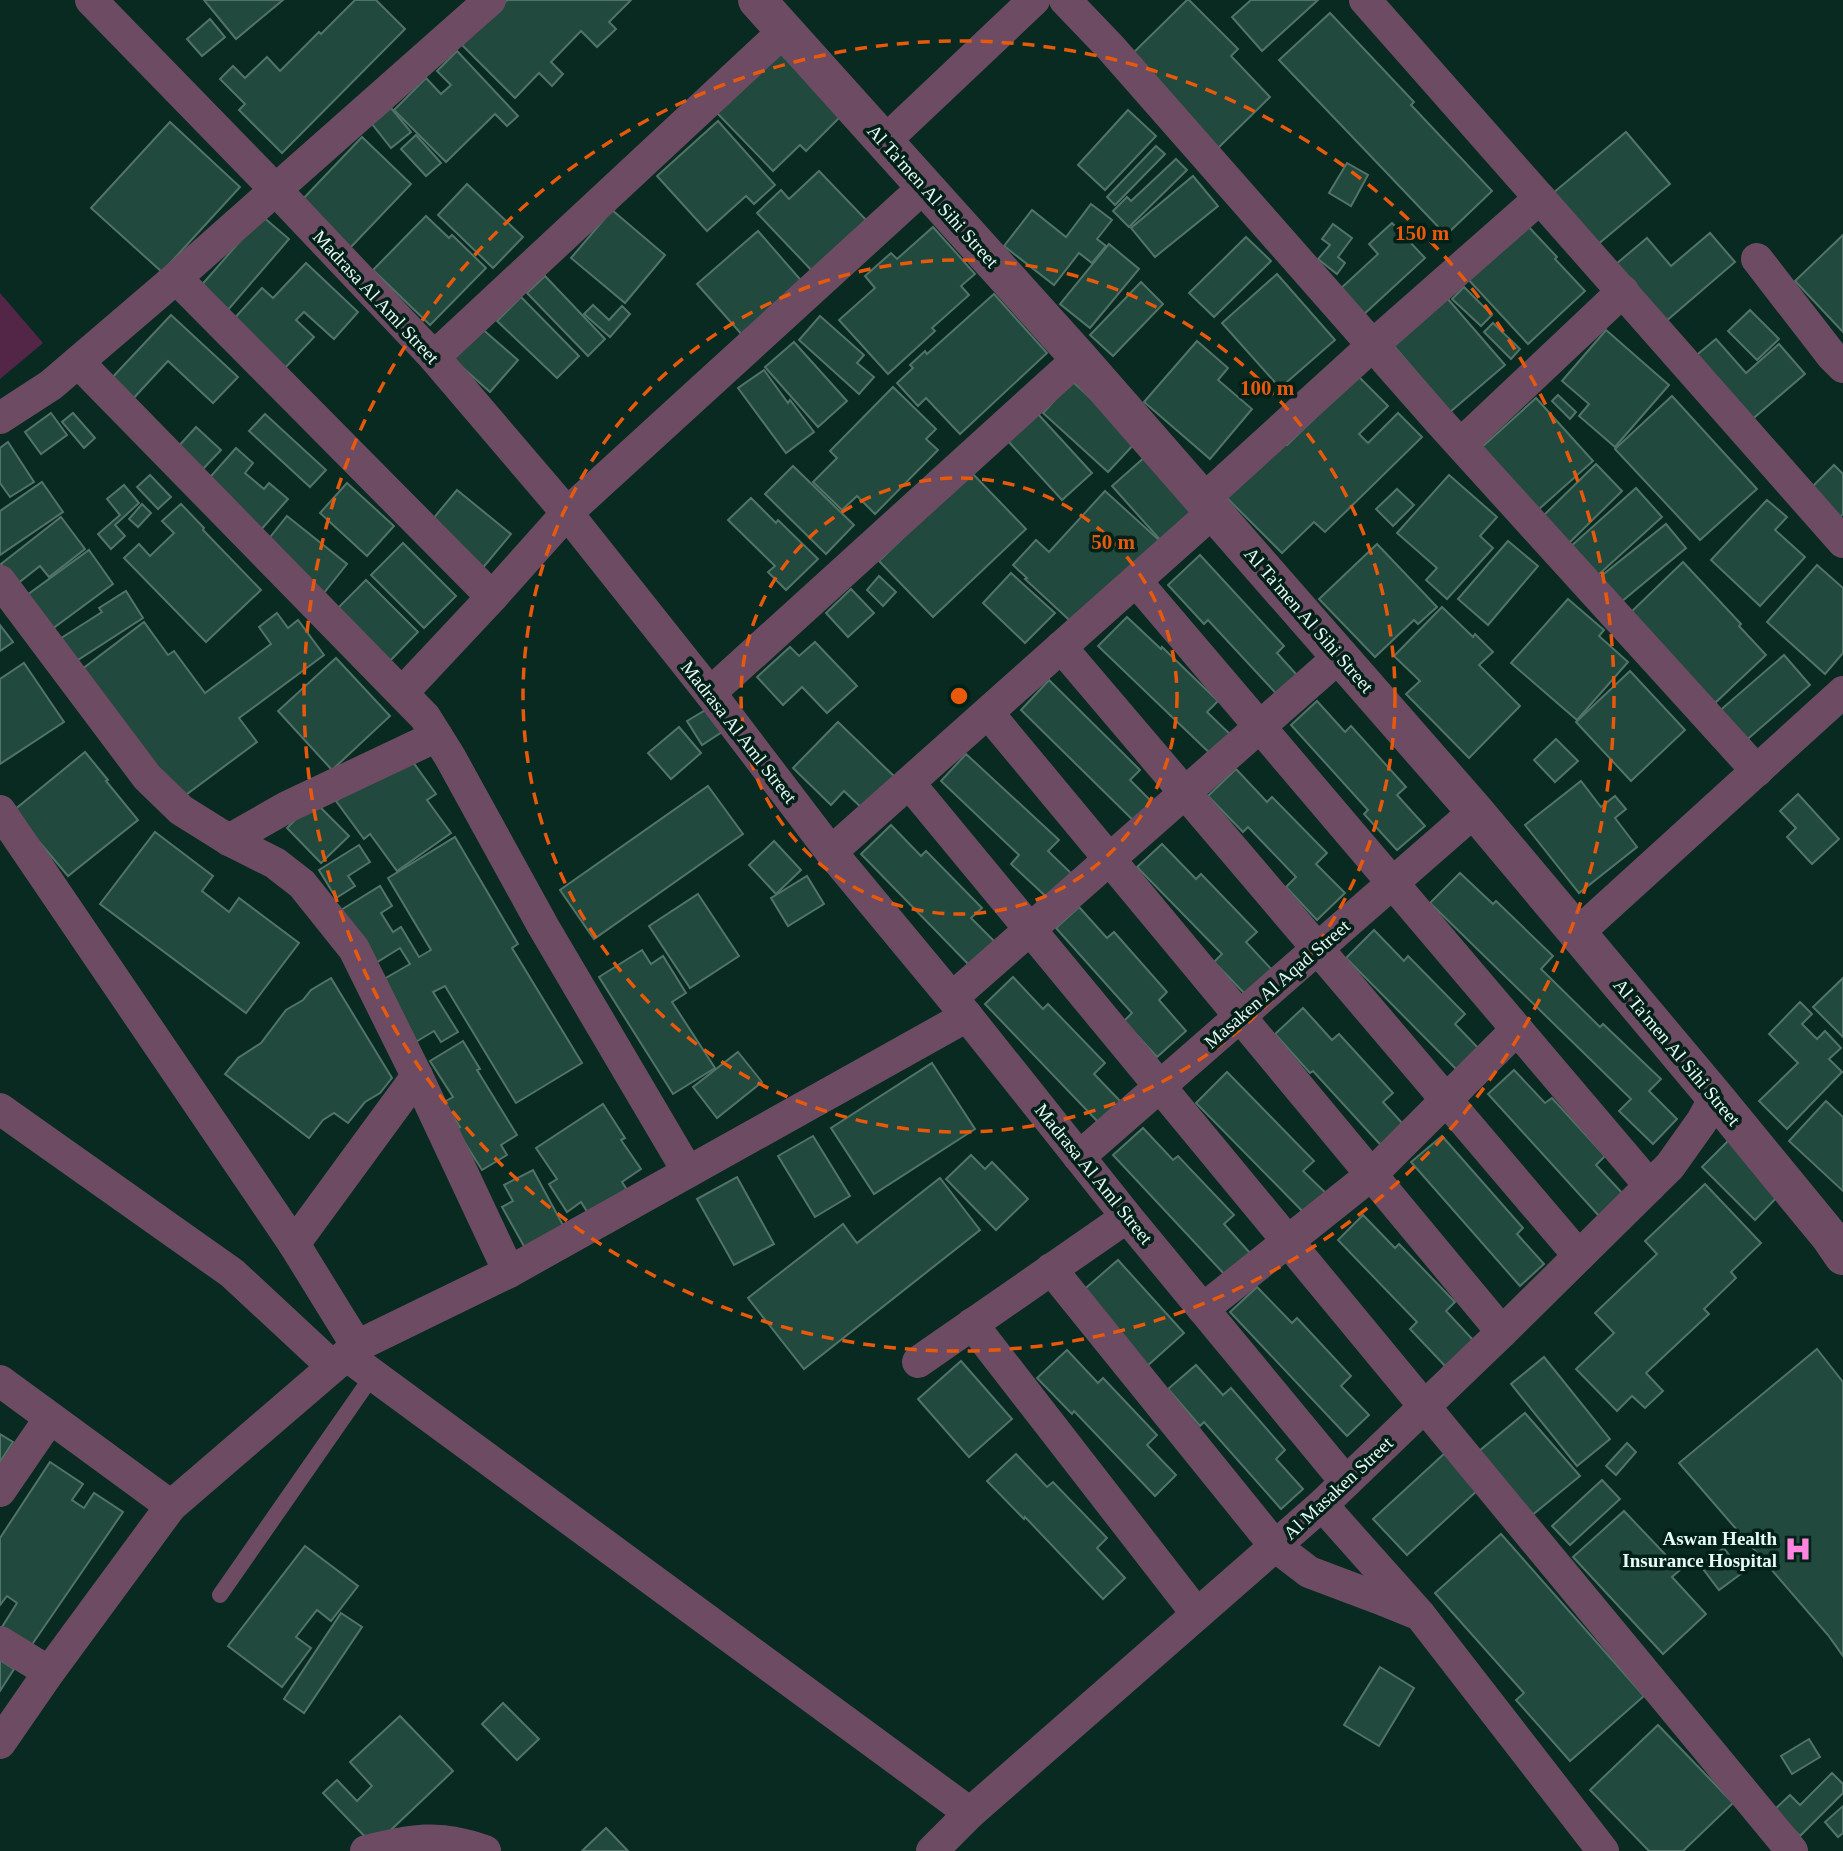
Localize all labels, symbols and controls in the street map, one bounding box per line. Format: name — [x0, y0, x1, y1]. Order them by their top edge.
street label: Al Ta'men Al Sihi Street — [863, 120, 1003, 272]
text: 150 m — [1395, 221, 1450, 245]
street label: Madrasa Al Aml Street — [309, 226, 444, 369]
text: 100 m — [1240, 376, 1295, 400]
text: 50 m — [1091, 530, 1135, 554]
street label: Al Ta'men Al Sihi Street — [1240, 543, 1378, 697]
street label: Madrasa Al Aml Street — [677, 657, 801, 808]
centre of rings — [947, 684, 971, 708]
street label: Masaken Al Aqad Street — [1200, 915, 1354, 1053]
street label: Al Ta'men Al Sihi Street — [1609, 974, 1745, 1130]
street label: Madrasa Al Aml Street — [1031, 1100, 1158, 1249]
street label: Al Masaken Street — [1279, 1432, 1397, 1544]
place label: Aswan Health Insurance Hospital — [1622, 1528, 1777, 1571]
hospital icon: Aswan Health Insurance Hospital — [1783, 1534, 1813, 1564]

